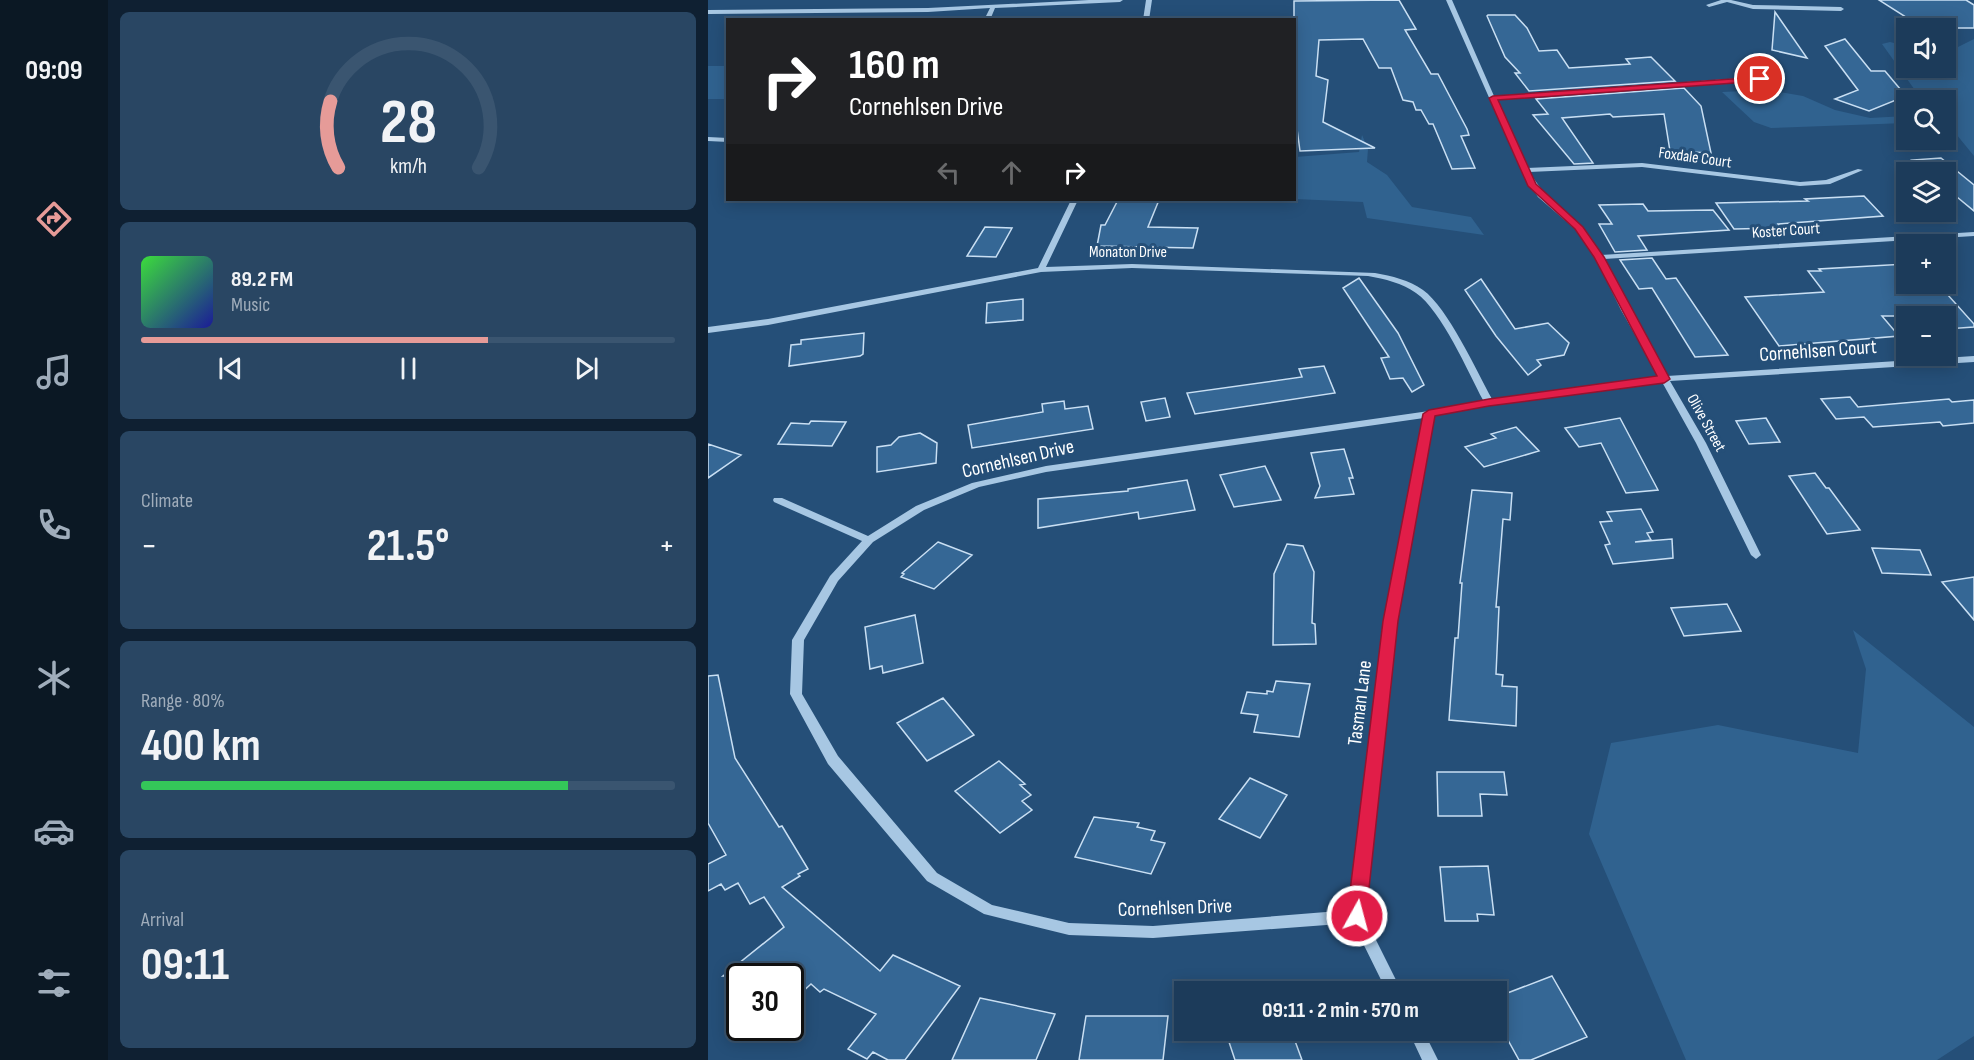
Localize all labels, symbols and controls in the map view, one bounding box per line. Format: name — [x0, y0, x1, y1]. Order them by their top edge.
map controls — [1896, 18, 1956, 366]
button: sound — [1896, 18, 1956, 78]
text: 160 m — [849, 40, 940, 91]
icon: right — [750, 42, 828, 120]
pin — [1734, 53, 1785, 104]
text: 09:09 — [25, 55, 83, 87]
icon: arrive — [1743, 62, 1776, 95]
text: 28 — [380, 86, 436, 161]
button: search — [1896, 90, 1956, 150]
text: Cornehlsen Drive — [849, 91, 1003, 123]
street label: Foxdale Court — [1657, 143, 1733, 173]
text: km/h — [389, 154, 427, 179]
icon: left — [932, 156, 965, 189]
icon: ahead — [995, 156, 1028, 189]
icon: right — [1058, 156, 1091, 189]
button: layers — [1896, 162, 1956, 222]
icon: directions — [33, 198, 75, 240]
street label: Koster Court — [1751, 219, 1821, 243]
button: + — [1896, 234, 1956, 294]
street label: Monaton Drive — [1089, 243, 1167, 262]
text: 89.2 FM — [231, 266, 293, 293]
text: Music — [231, 293, 270, 317]
button: − — [1896, 306, 1956, 366]
street label: Cornehlsen Court — [1758, 335, 1878, 367]
icon: music — [33, 351, 75, 393]
icon: previous — [214, 352, 247, 385]
icon: pause — [392, 352, 425, 385]
icon: next — [570, 352, 603, 385]
street label: Olive Street — [1682, 391, 1730, 455]
street label: Cornehlsen Drive — [960, 434, 1076, 484]
text: Climate — [141, 489, 193, 513]
icon: phone — [33, 504, 75, 546]
text: 21.5° — [367, 519, 449, 574]
text: − — [141, 526, 157, 566]
text: + — [659, 526, 675, 566]
icon: climate — [33, 657, 75, 699]
street label: Tasman Lane — [1343, 659, 1377, 747]
text: Range · 80% — [141, 689, 225, 713]
text: 400 km — [141, 719, 261, 774]
icon: car — [33, 810, 75, 852]
position arrow — [1325, 884, 1389, 948]
street label: Cornehlsen Drive — [1117, 894, 1233, 922]
text: Arrival — [141, 908, 184, 932]
text: 09:11 — [141, 938, 229, 993]
icon: filters — [33, 962, 75, 1004]
speed limit sign: 30 — [726, 963, 804, 1041]
text: 09:11 · 2 min · 570 m — [1262, 997, 1419, 1024]

